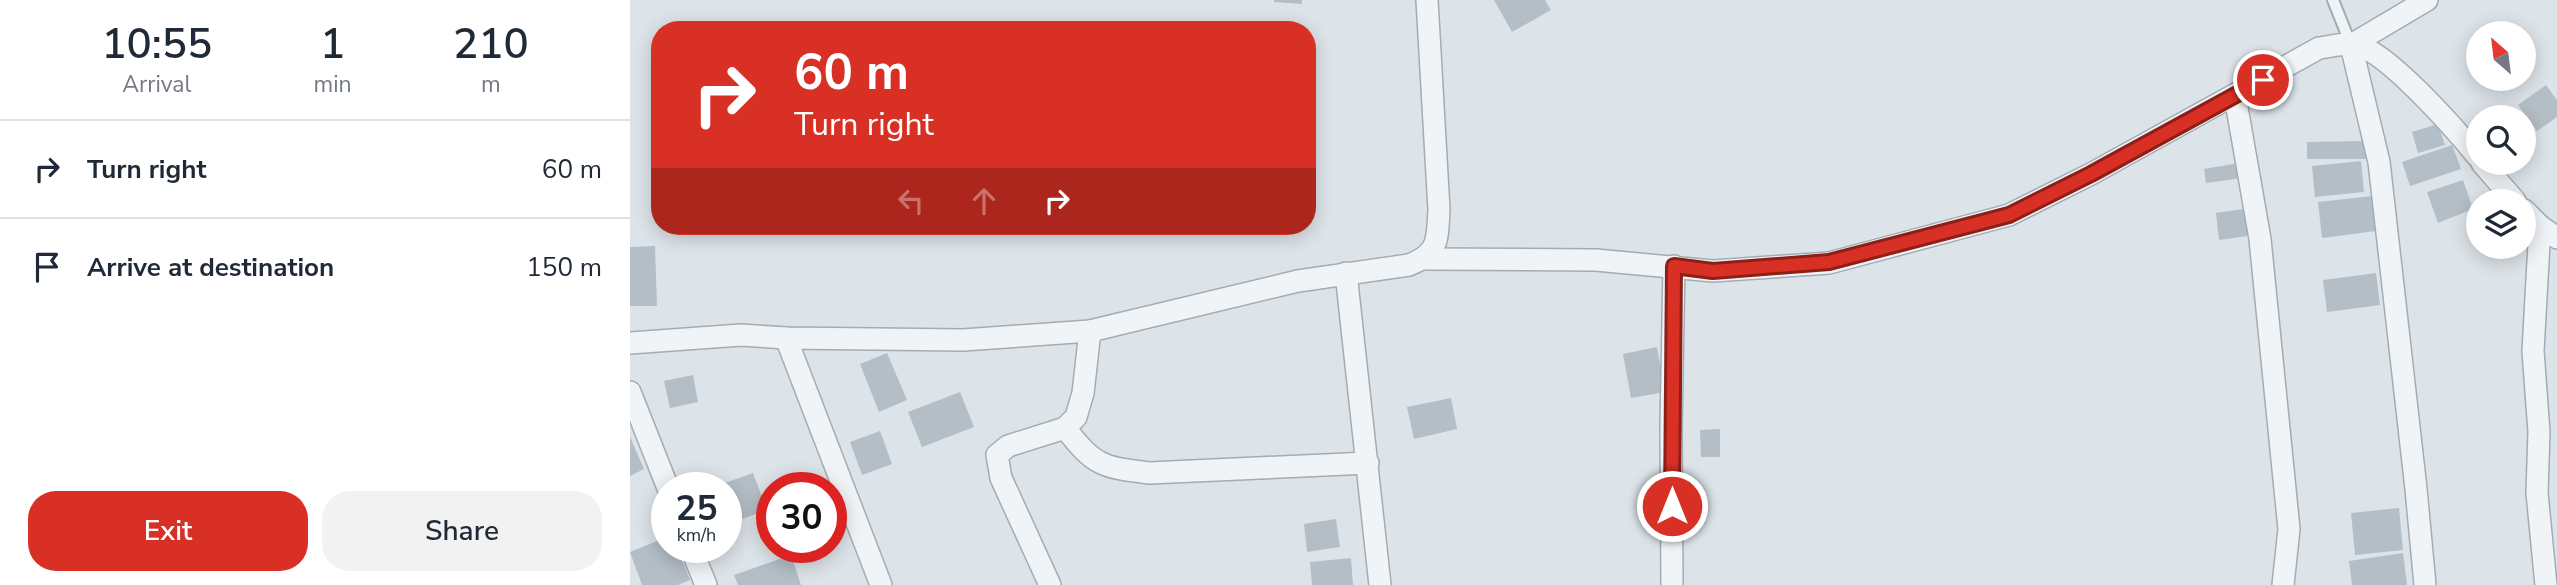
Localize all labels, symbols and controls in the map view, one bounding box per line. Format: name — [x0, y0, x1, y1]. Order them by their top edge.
text: 10:55 — [101, 16, 212, 73]
text: 1 — [320, 16, 345, 73]
text: 210 — [453, 16, 529, 73]
north arrow — [2466, 21, 2536, 91]
map controls — [2466, 21, 2536, 259]
text: 60 m — [794, 39, 909, 106]
icon: right — [679, 49, 770, 140]
pin — [2233, 50, 2293, 110]
icon: arrive — [2244, 61, 2282, 99]
text: Arrival — [122, 69, 191, 100]
text: min — [314, 69, 352, 100]
text: m — [481, 69, 501, 100]
text: Turn right — [794, 103, 934, 146]
button: search — [2466, 105, 2536, 175]
icon: right — [28, 150, 66, 188]
text: Turn right — [87, 152, 206, 187]
text: 60 m — [542, 152, 602, 187]
icon: left — [892, 182, 930, 220]
icon: ahead — [965, 182, 1003, 220]
icon: right — [1038, 182, 1076, 220]
button: layers — [2466, 189, 2536, 259]
icon: arrive — [28, 248, 66, 286]
text: Arrive at destination — [87, 250, 334, 285]
text: 150 m — [526, 250, 602, 285]
position arrow — [1635, 469, 1709, 543]
speed limit sign: 30 — [756, 472, 847, 563]
text: 25 — [675, 485, 718, 532]
button: Exit — [28, 491, 308, 571]
button: Share — [322, 491, 602, 571]
text: km/h — [677, 523, 716, 547]

